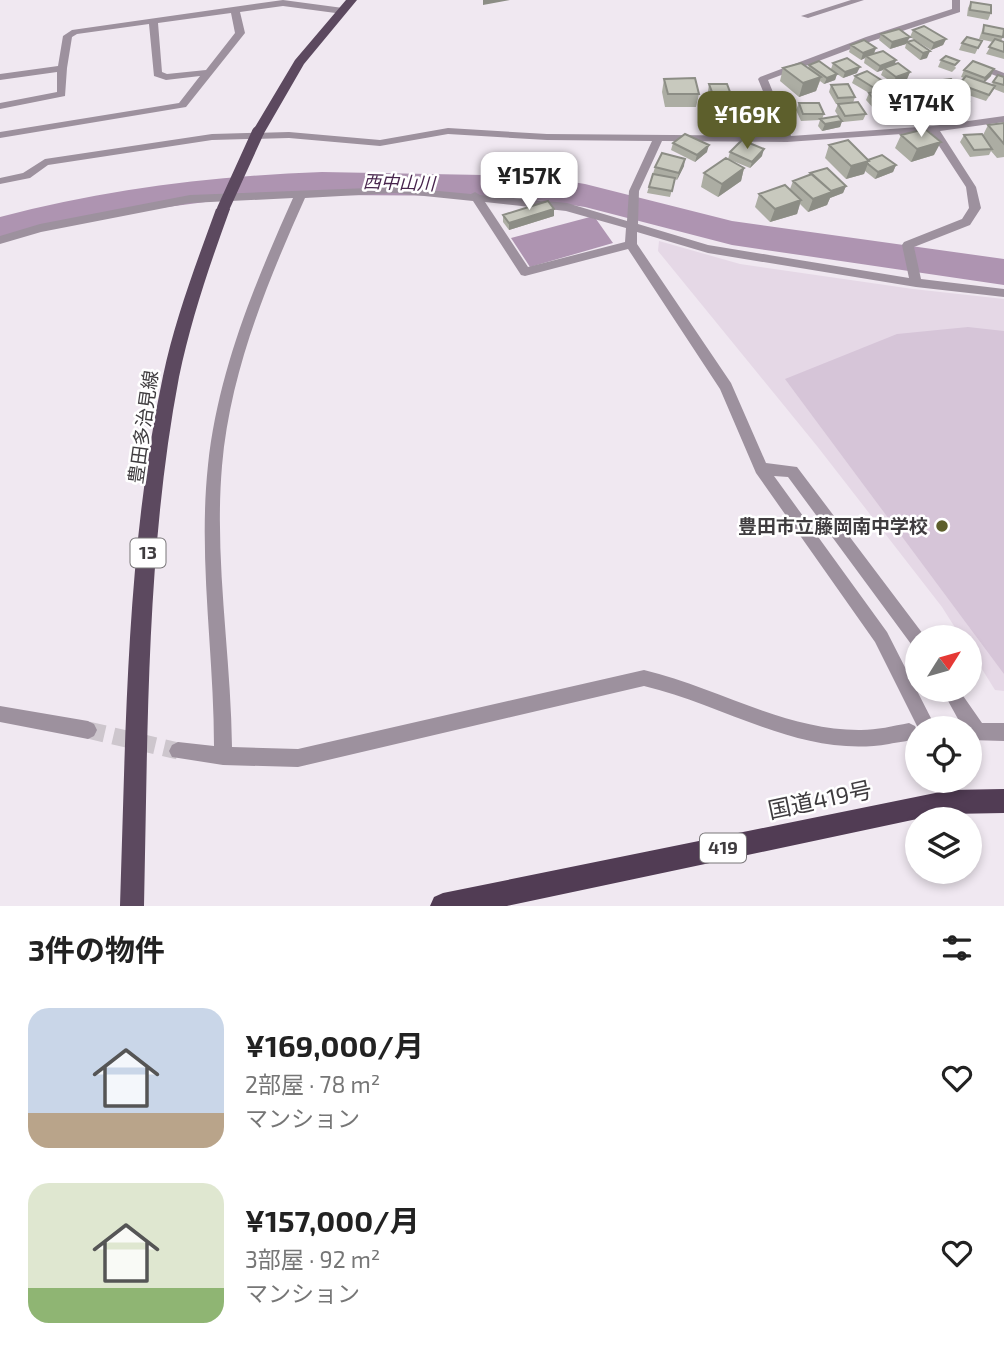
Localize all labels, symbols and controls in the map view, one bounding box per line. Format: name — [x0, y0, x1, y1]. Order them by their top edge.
pin: ¥174K — [872, 80, 970, 139]
text: ¥174K — [888, 88, 954, 116]
pin: ¥169K — [698, 92, 796, 151]
text: ¥169K — [714, 100, 780, 128]
pin: ¥157K — [480, 152, 578, 212]
text: ¥157K — [497, 161, 561, 189]
water label: 西中山川 — [363, 170, 437, 194]
street label: 豊田多治見線 — [123, 369, 162, 485]
place label: 豊田市立藤岡南中学校 — [738, 514, 928, 537]
marker: 豊田市立藤岡南中学校 — [934, 518, 950, 534]
road number: 13 — [130, 538, 166, 568]
north arrow — [905, 625, 982, 702]
map controls — [905, 625, 982, 884]
button: locate — [905, 716, 982, 793]
street label: 国道419号 — [765, 774, 874, 824]
button: layers — [905, 807, 982, 884]
road number: 419 — [700, 834, 746, 862]
icon: filters — [938, 929, 976, 967]
text: 3件の物件 — [28, 931, 165, 967]
text: ¥169,000/月 — [245, 1027, 424, 1063]
icon: home — [84, 1036, 168, 1120]
icon: heart — [938, 1059, 976, 1097]
text: 2部屋 · 78 m² — [245, 1070, 380, 1098]
text: マンション — [245, 1104, 360, 1132]
text: ¥157,000/月 — [245, 1202, 420, 1238]
icon: home — [84, 1211, 168, 1295]
icon: heart — [938, 1234, 976, 1272]
text: 3部屋 · 92 m² — [245, 1245, 380, 1273]
text: マンション — [245, 1279, 360, 1307]

